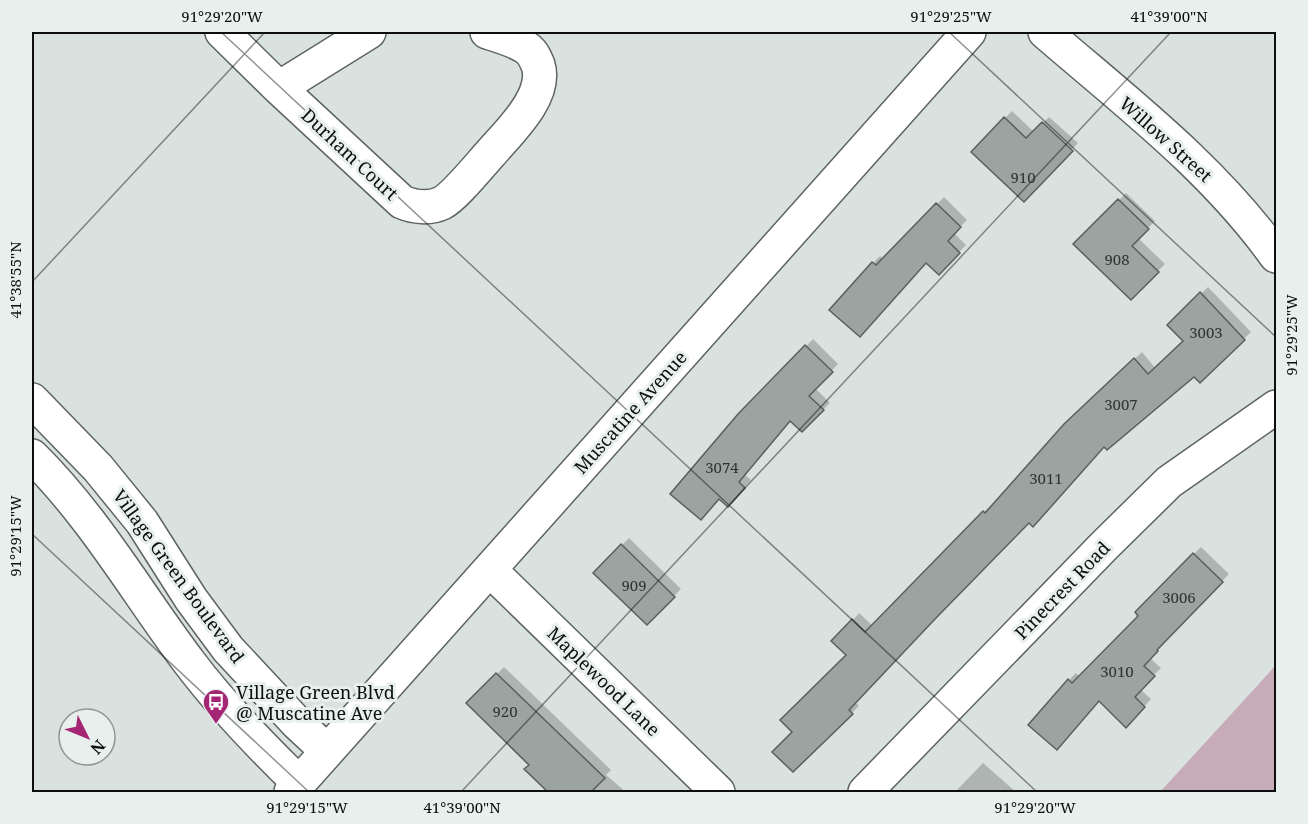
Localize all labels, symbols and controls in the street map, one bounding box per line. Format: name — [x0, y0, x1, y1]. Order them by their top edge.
text: 91°29'20"W — [181, 6, 263, 26]
text: 91°29'25"W — [910, 6, 992, 26]
text: 41°39'00"N — [1130, 6, 1208, 26]
street label: Willow Street — [1115, 91, 1217, 187]
street label: Durham Court — [296, 103, 404, 205]
house number: 910 — [1010, 167, 1036, 187]
text: 41°38'55"N — [5, 241, 25, 319]
house number: 908 — [1104, 249, 1130, 269]
text: 91°29'25"W — [1281, 294, 1301, 376]
house number: 3003 — [1189, 322, 1223, 342]
street label: Muscatine Avenue — [568, 345, 692, 479]
house number: 3007 — [1104, 394, 1138, 414]
house number: 3074 — [705, 457, 739, 477]
house number: 3011 — [1029, 468, 1063, 488]
street label: Village Green Boulevard — [108, 484, 250, 668]
text: 91°29'15"W — [5, 495, 25, 577]
street label: Pinecrest Road — [1009, 536, 1115, 644]
house number: 909 — [621, 575, 647, 595]
house number: 3006 — [1162, 587, 1196, 607]
street label: Maplewood Lane — [542, 621, 666, 741]
house number: 3010 — [1100, 661, 1134, 681]
place label: Village Green Blvd @ Muscatine Ave — [236, 680, 395, 725]
bus stop icon: Village Green Blvd @ Muscatine Ave — [201, 687, 231, 725]
house number: 920 — [492, 701, 518, 721]
north arrow — [57, 707, 117, 767]
text: N — [85, 735, 110, 760]
text: 91°29'15"W — [266, 797, 348, 817]
text: 41°39'00"N — [423, 797, 501, 817]
text: 91°29'20"W — [994, 797, 1076, 817]

